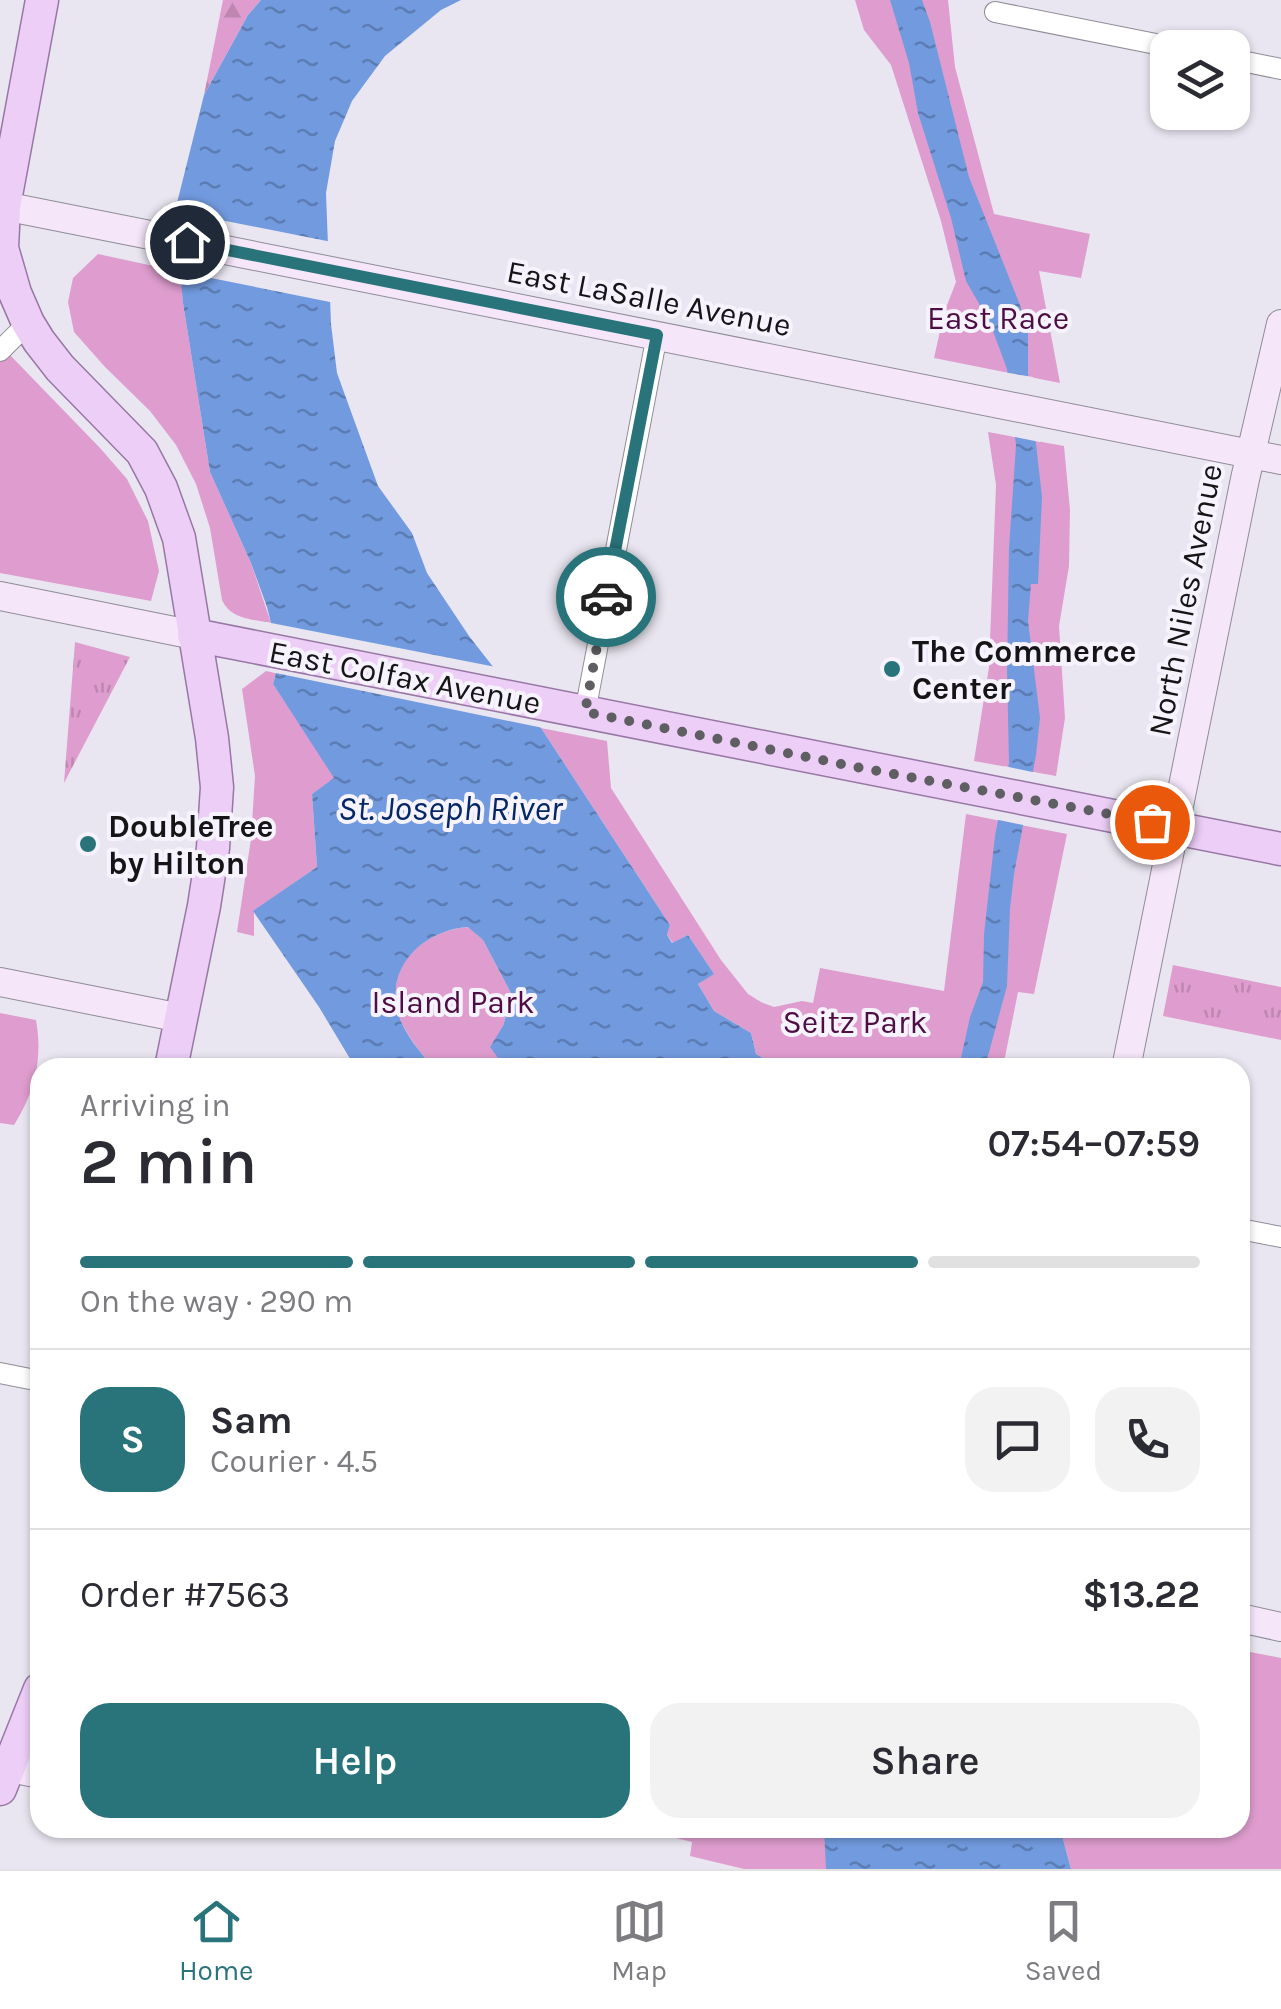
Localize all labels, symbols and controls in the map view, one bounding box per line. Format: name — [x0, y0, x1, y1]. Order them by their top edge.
map controls — [1150, 30, 1250, 130]
button: layers — [1150, 30, 1250, 130]
pin — [145, 200, 230, 285]
icon: home — [160, 215, 215, 270]
street label: East LaSalle Avenue — [504, 253, 794, 344]
park label: East Race — [927, 300, 1069, 337]
street label: North Niles Avenue — [1141, 461, 1230, 739]
courier — [556, 547, 656, 647]
icon: car — [579, 570, 634, 625]
street label: East Colfax Avenue — [266, 633, 544, 722]
place label: The Commerce Center — [912, 633, 1137, 707]
marker: The Commerce Center — [881, 658, 903, 680]
pin — [1110, 780, 1195, 865]
water label: St. Joseph River — [338, 788, 563, 829]
icon: bag — [1125, 795, 1180, 850]
place label: DoubleTree by Hilton — [108, 808, 274, 882]
marker: DoubleTree by Hilton — [77, 833, 99, 855]
park label: Island Park — [371, 984, 535, 1021]
park label: Seitz Park — [782, 1004, 928, 1041]
text: Arriving in — [80, 1087, 231, 1124]
text: 07:54–07:59 — [987, 1121, 1200, 1166]
text: 2 min — [80, 1123, 257, 1199]
text: On the way · 290 m — [80, 1283, 353, 1320]
button: chat — [965, 1387, 1070, 1492]
button: phone — [1095, 1387, 1200, 1492]
text: Sam — [210, 1398, 293, 1443]
text: S — [120, 1417, 145, 1462]
text: Courier · 4.5 — [210, 1443, 378, 1480]
text: Order #7563 — [80, 1572, 290, 1617]
text: $13.22 — [1082, 1572, 1200, 1617]
button: Help — [80, 1703, 630, 1818]
button: Share — [650, 1703, 1200, 1818]
tab: Home — [179, 1894, 254, 1987]
tab: Map — [611, 1894, 667, 1987]
tab: Saved — [1025, 1894, 1102, 1987]

